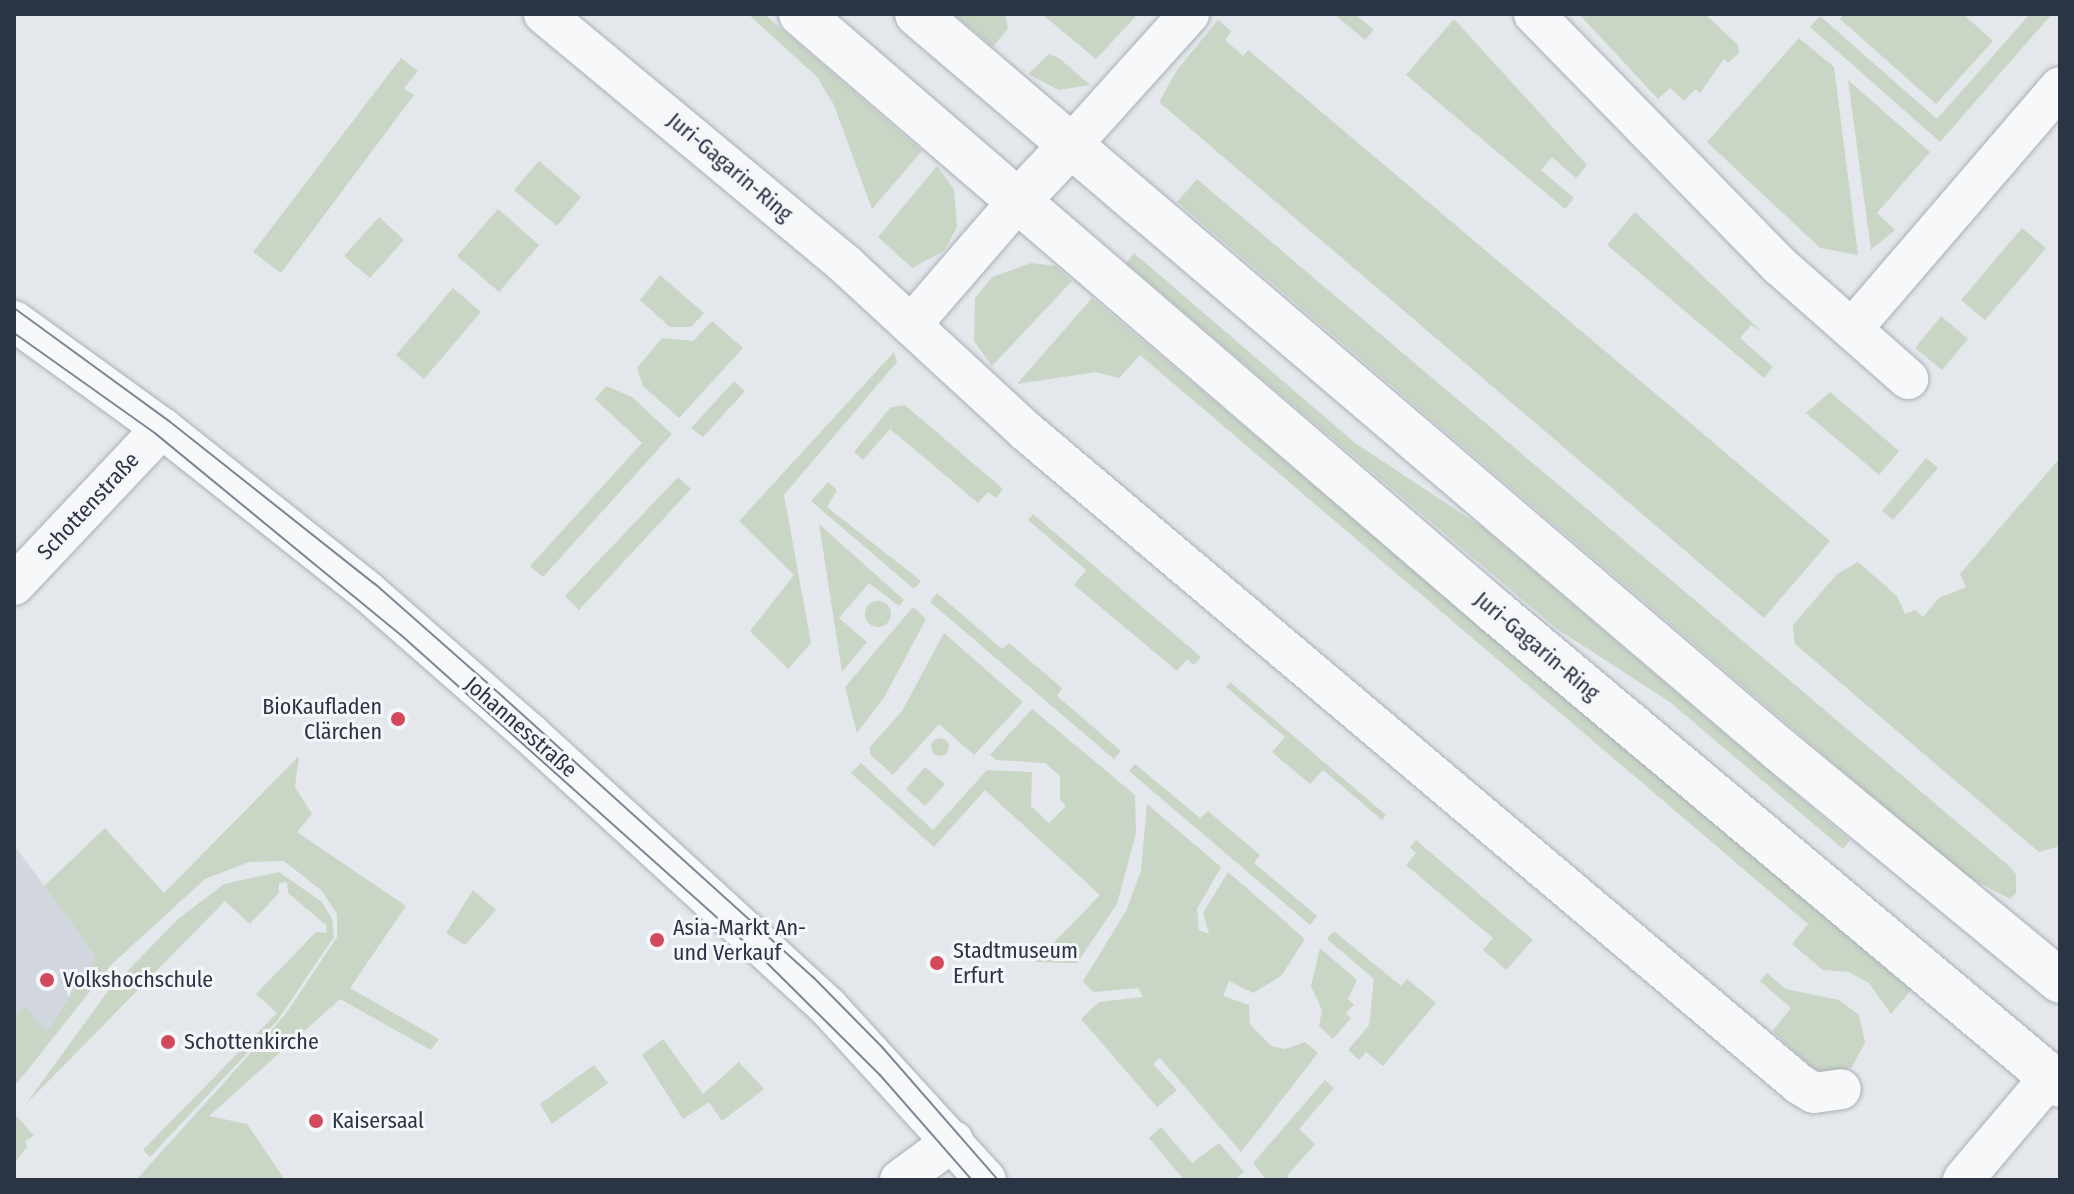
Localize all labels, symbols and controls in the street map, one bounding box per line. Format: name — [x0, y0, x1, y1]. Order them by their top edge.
street label: Juri-Gagarin-Ring — [662, 107, 798, 227]
street label: Schottenstraße — [32, 447, 144, 565]
street label: Juri-Gagarin-Ring — [1469, 586, 1605, 706]
street label: Johannesstraße — [459, 671, 583, 783]
place label: BioKaufladen Clärchen — [262, 693, 382, 744]
marker: BioKaufladen Clärchen — [389, 710, 407, 728]
place label: Asia-Markt An- und Verkauf — [673, 914, 806, 966]
marker: Asia-Markt An- und Verkauf — [648, 931, 666, 949]
place label: Stadtmuseum Erfurt — [953, 937, 1078, 988]
marker: Stadtmuseum Erfurt — [928, 954, 946, 972]
place label: Volkshochschule — [63, 967, 213, 993]
marker: Volkshochschule — [38, 971, 56, 989]
place label: Schottenkirche — [184, 1029, 319, 1055]
marker: Schottenkirche — [159, 1033, 177, 1051]
place label: Kaisersaal — [332, 1108, 424, 1134]
marker: Kaisersaal — [307, 1112, 325, 1130]

